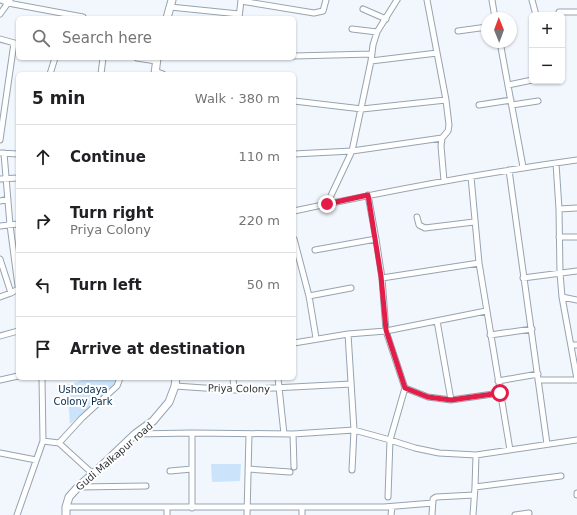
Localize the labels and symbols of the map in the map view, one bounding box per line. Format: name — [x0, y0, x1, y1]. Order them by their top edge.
north arrow — [481, 12, 517, 48]
route end — [318, 195, 336, 213]
street label: Priya Colony — [208, 382, 270, 395]
park label: Ushodaya Colony Park — [53, 384, 113, 407]
route start — [491, 384, 509, 402]
street label: Gudi Malkapur road — [74, 420, 155, 493]

